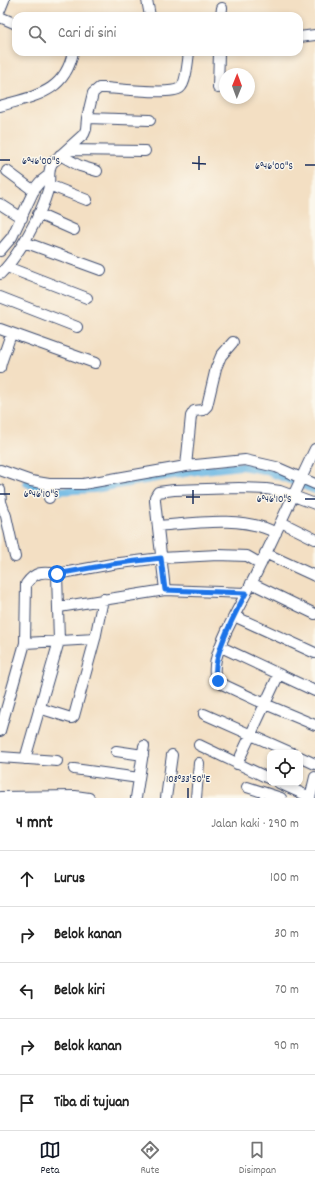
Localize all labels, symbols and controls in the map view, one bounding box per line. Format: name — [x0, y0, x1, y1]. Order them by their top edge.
search box — [12, 12, 303, 56]
icon: search — [26, 23, 48, 45]
text: Cari di sini — [58, 23, 116, 45]
north arrow — [219, 68, 255, 104]
text: 6°46'00"S — [22, 155, 60, 169]
text: 6°46'00"S — [255, 160, 293, 174]
text: 6°46'10"S — [24, 488, 58, 502]
text: 6°46'10"S — [257, 493, 291, 507]
route start — [48, 565, 66, 583]
route end — [209, 672, 227, 690]
map controls — [267, 750, 303, 786]
button: locate — [267, 750, 303, 786]
text: 108°33'50"E — [166, 773, 210, 787]
text: 4 mnt — [16, 812, 53, 836]
text: Jalan kaki · 290 m — [211, 815, 299, 834]
icon: ahead — [16, 868, 38, 890]
text: Lurus — [54, 868, 85, 890]
text: 100 m — [270, 869, 299, 888]
icon: right — [16, 924, 38, 946]
text: Belok kanan — [54, 924, 122, 946]
text: 30 m — [274, 925, 299, 944]
icon: left — [16, 980, 38, 1002]
text: Belok kiri — [54, 980, 105, 1002]
text: 70 m — [275, 981, 299, 1000]
icon: right — [16, 1036, 38, 1058]
text: Belok kanan — [54, 1036, 122, 1058]
text: 90 m — [274, 1037, 299, 1056]
icon: arrive — [16, 1092, 38, 1114]
text: Tiba di tujuan — [54, 1092, 129, 1114]
tab: Peta — [39, 1139, 61, 1179]
tab: Rute — [139, 1139, 161, 1179]
tab: Disimpan — [239, 1139, 276, 1179]

